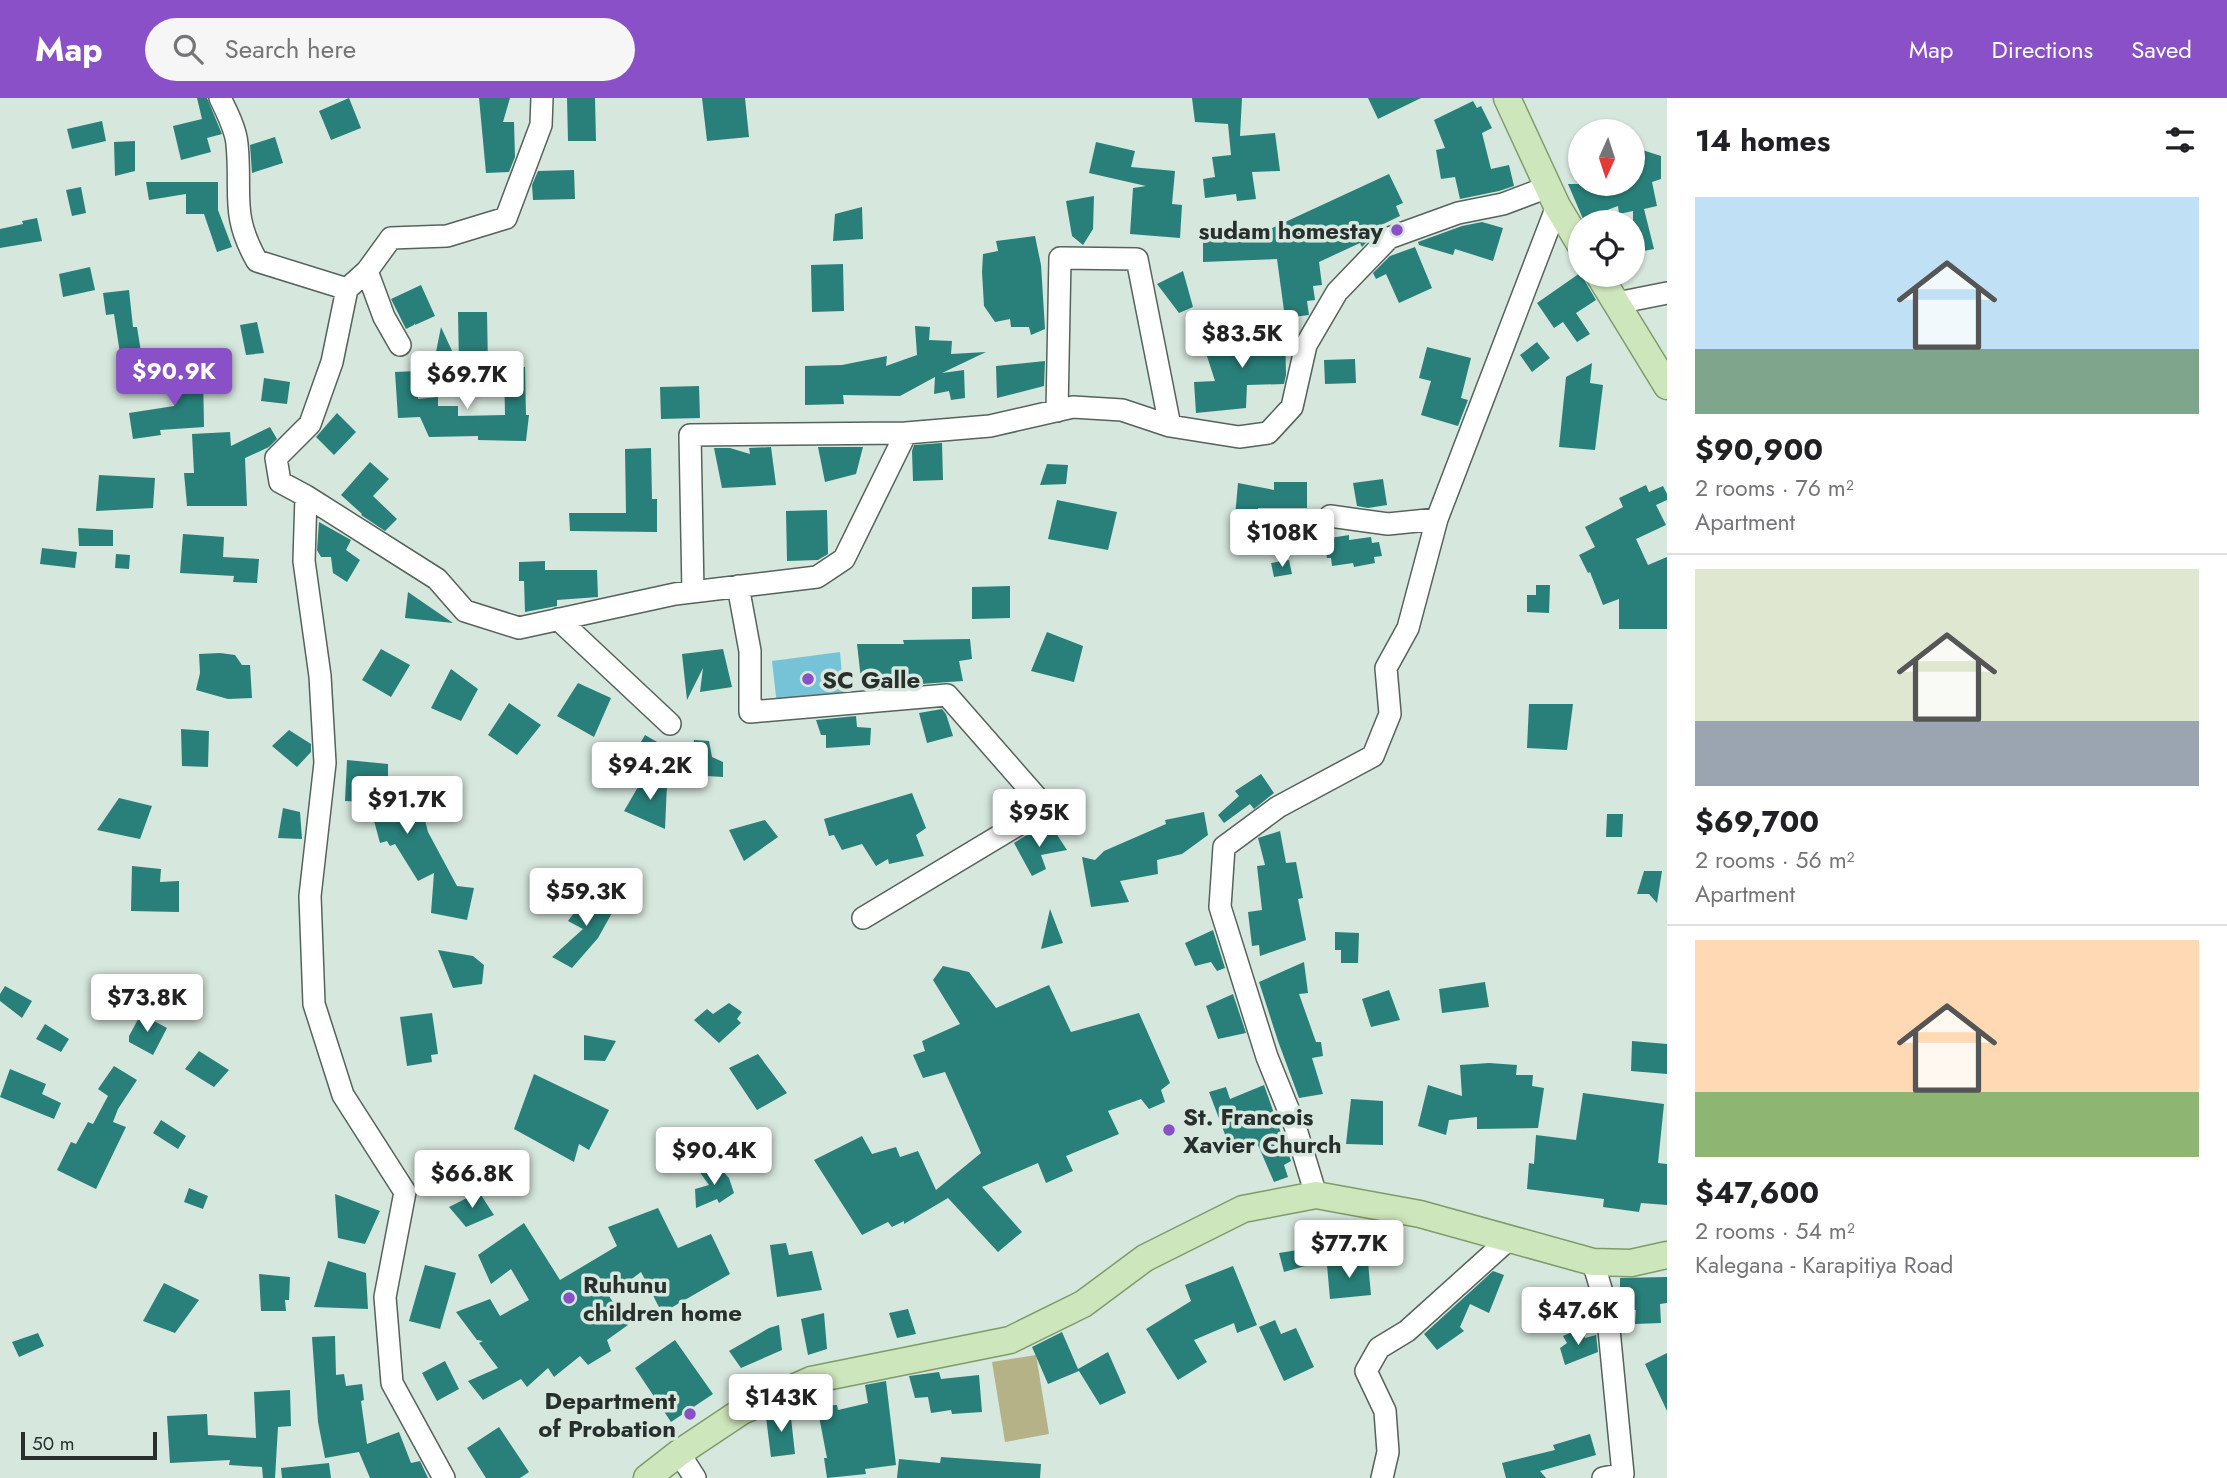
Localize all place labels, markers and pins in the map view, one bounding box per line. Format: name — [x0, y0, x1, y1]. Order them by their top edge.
place label: sudam homestay — [1198, 213, 1383, 248]
marker: sudam homestay — [1389, 222, 1405, 238]
pin: $83.5K — [1185, 310, 1299, 370]
pin: $90.9K — [117, 348, 231, 408]
pin: $69.7K — [410, 352, 524, 411]
pin: $108K — [1233, 510, 1331, 569]
place label: SC Galle — [822, 662, 920, 697]
marker: SC Galle — [800, 671, 816, 687]
pin: $94.2K — [593, 742, 707, 802]
pin: $91.7K — [350, 776, 464, 836]
pin: $95K — [998, 790, 1080, 849]
pin: $59.3K — [529, 868, 643, 928]
pin: $73.8K — [90, 974, 204, 1034]
place label: St. Francois Xavier Church — [1183, 1099, 1342, 1162]
marker: St. Francois Xavier Church — [1161, 1122, 1177, 1138]
pin: $90.4K — [657, 1128, 771, 1187]
pin: $66.8K — [415, 1150, 529, 1210]
pin: $77.7K — [1292, 1220, 1406, 1280]
place label: Ruhunu children home — [583, 1267, 742, 1330]
pin: $47.6K — [1521, 1288, 1635, 1347]
marker: Ruhunu children home — [561, 1290, 577, 1306]
pin: $143K — [732, 1374, 830, 1434]
place label: Department of Probation — [538, 1383, 676, 1446]
marker: Department of Probation — [682, 1406, 698, 1422]

